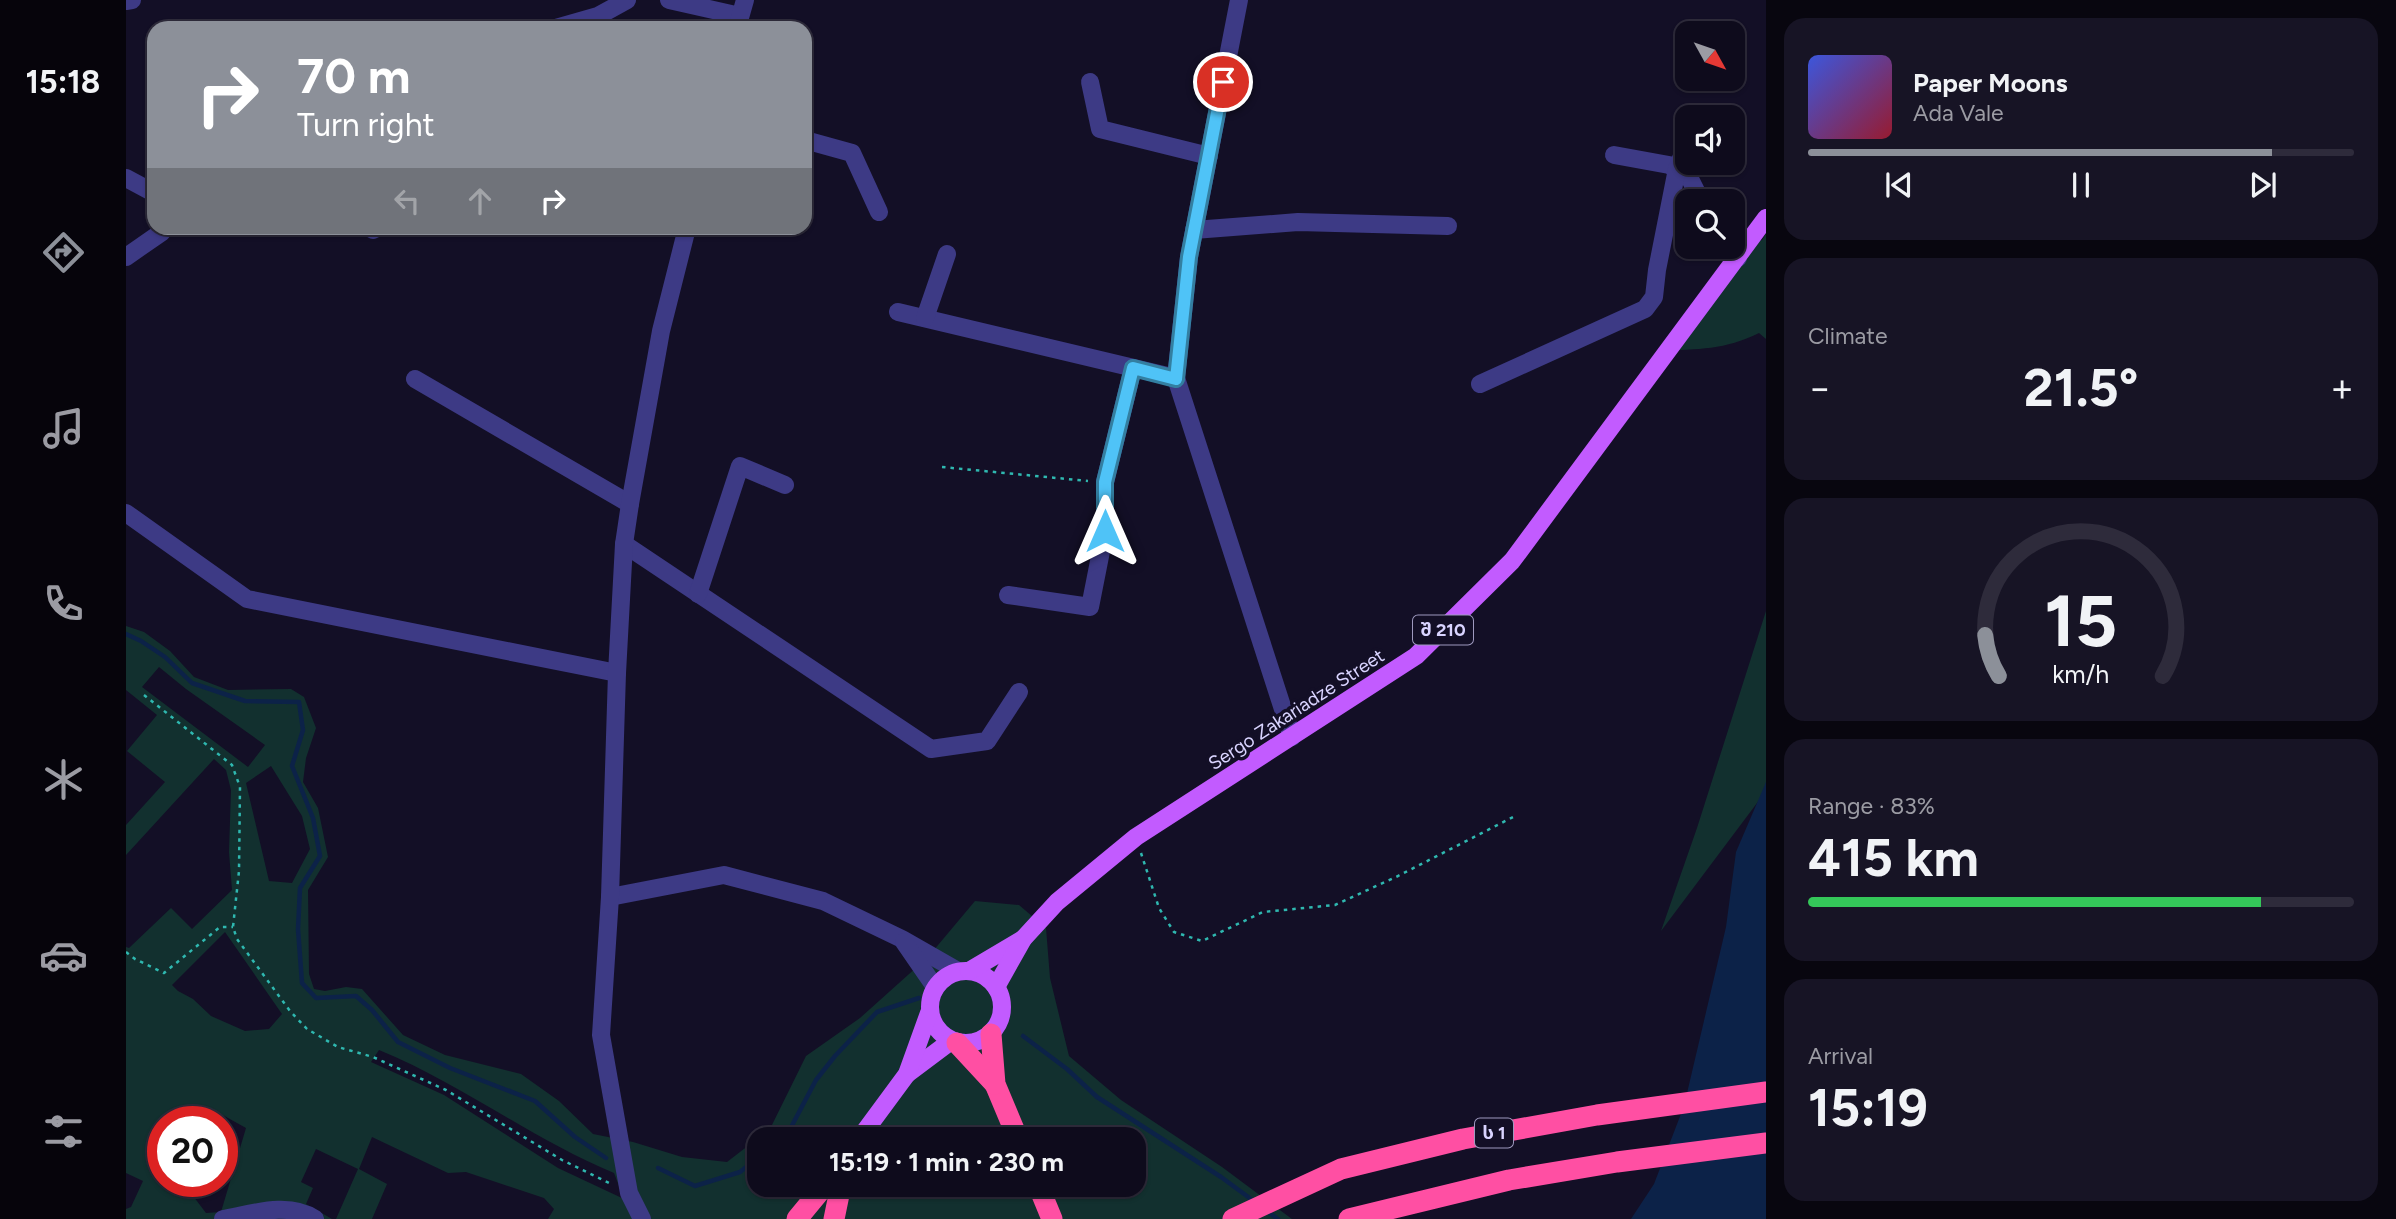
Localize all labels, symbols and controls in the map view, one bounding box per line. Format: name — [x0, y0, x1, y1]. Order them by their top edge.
north arrow — [1675, 21, 1745, 91]
map controls — [1675, 21, 1745, 259]
text: 70 m — [297, 46, 410, 105]
icon: right — [182, 49, 273, 140]
pin — [1193, 52, 1253, 112]
text: 15:18 — [26, 63, 100, 101]
icon: arrive — [1204, 63, 1242, 101]
text: Paper Moons — [1913, 67, 2068, 99]
text: Ada Vale — [1913, 99, 2004, 127]
button: sound — [1675, 105, 1745, 175]
text: Turn right — [297, 106, 435, 144]
icon: previous — [1880, 166, 1918, 204]
icon: pause — [2062, 166, 2100, 204]
icon: next — [2244, 166, 2282, 204]
icon: left — [388, 182, 426, 220]
icon: ahead — [461, 182, 499, 220]
icon: right — [534, 182, 572, 220]
button: search — [1675, 189, 1745, 259]
icon: directions — [39, 228, 88, 277]
text: Climate — [1808, 322, 1887, 350]
text: 21.5° — [2024, 357, 2138, 419]
text: − — [1808, 365, 1832, 411]
text: + — [2330, 365, 2354, 411]
icon: music — [39, 404, 88, 453]
position arrow — [1068, 494, 1142, 568]
text: 15 — [2044, 577, 2118, 664]
icon: phone — [39, 579, 88, 628]
road number: შ 210 — [1413, 616, 1473, 644]
street label: Sergo Zakariadze Street — [1204, 644, 1389, 775]
text: km/h — [2052, 658, 2110, 688]
icon: climate — [39, 755, 88, 804]
text: Range · 83% — [1808, 792, 1935, 820]
text: 415 km — [1808, 827, 1979, 889]
icon: car — [39, 931, 88, 980]
text: Arrival — [1808, 1042, 1873, 1070]
text: 15:19 — [1808, 1077, 1928, 1139]
speed limit sign: 20 — [147, 1106, 238, 1197]
icon: filters — [39, 1107, 88, 1156]
road number: ს 1 — [1475, 1118, 1513, 1148]
text: 15:19 · 1 min · 230 m — [829, 1146, 1064, 1178]

